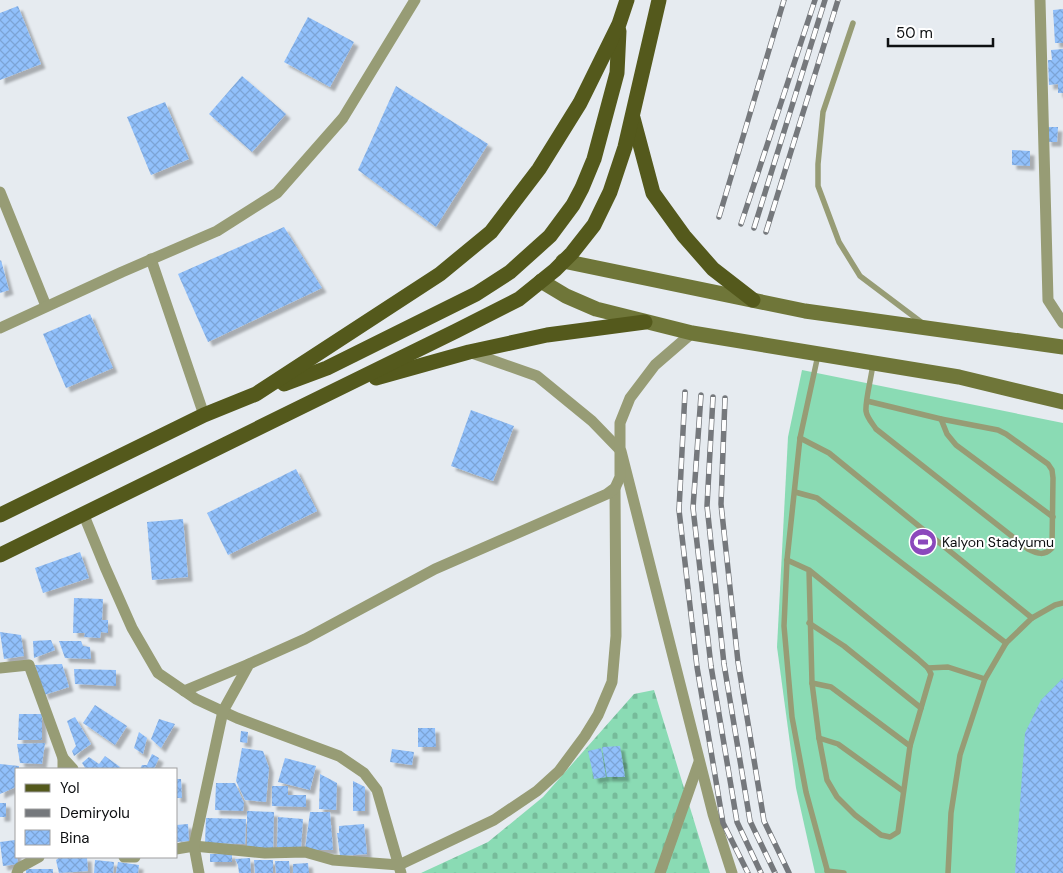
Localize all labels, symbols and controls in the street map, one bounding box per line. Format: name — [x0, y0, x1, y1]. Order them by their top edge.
scale bar — [888, 15, 993, 47]
text: 50 m — [896, 23, 933, 43]
sports icon: Kalyon Stadyumu — [908, 527, 938, 557]
place label: Kalyon Stadyumu — [942, 533, 1054, 551]
legend — [15, 768, 178, 858]
text: Yol — [60, 778, 80, 798]
text: Demiryolu — [60, 803, 130, 823]
text: Bina — [60, 828, 89, 848]

